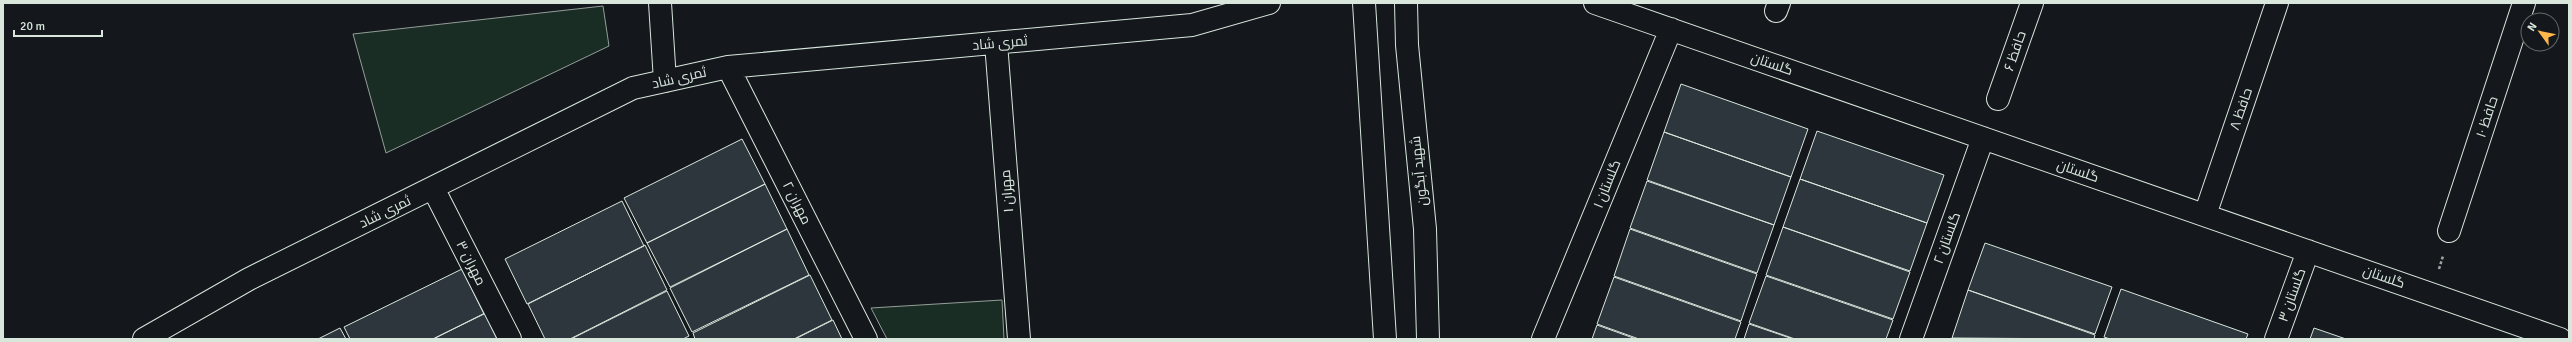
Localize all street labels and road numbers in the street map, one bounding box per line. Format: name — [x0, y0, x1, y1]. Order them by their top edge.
street label: حافظ ۶ — [2000, 29, 2030, 73]
street label: ثمری شاد — [972, 32, 1029, 54]
street label: گلستان — [1749, 49, 1795, 79]
street label: ثمری شاد — [650, 63, 708, 93]
street label: حافظ ۸ — [2226, 86, 2256, 132]
street label: حافظ ۱۰ — [2472, 94, 2502, 140]
street label: شهید آبگون — [1407, 135, 1431, 207]
street label: گلستان — [2055, 156, 2101, 186]
street label: گلستان ۱ — [1590, 157, 1624, 211]
street label: ۱ مهران — [997, 169, 1017, 213]
street label: مهران ۲ — [779, 179, 815, 227]
street label: ثمری شاد — [356, 192, 414, 232]
street label: گلستان ۲ — [1930, 210, 1964, 266]
street label: مهران ۳ — [453, 238, 489, 288]
street label: گلستان — [2361, 262, 2407, 292]
street label: گلستان ۳ — [2274, 266, 2310, 324]

